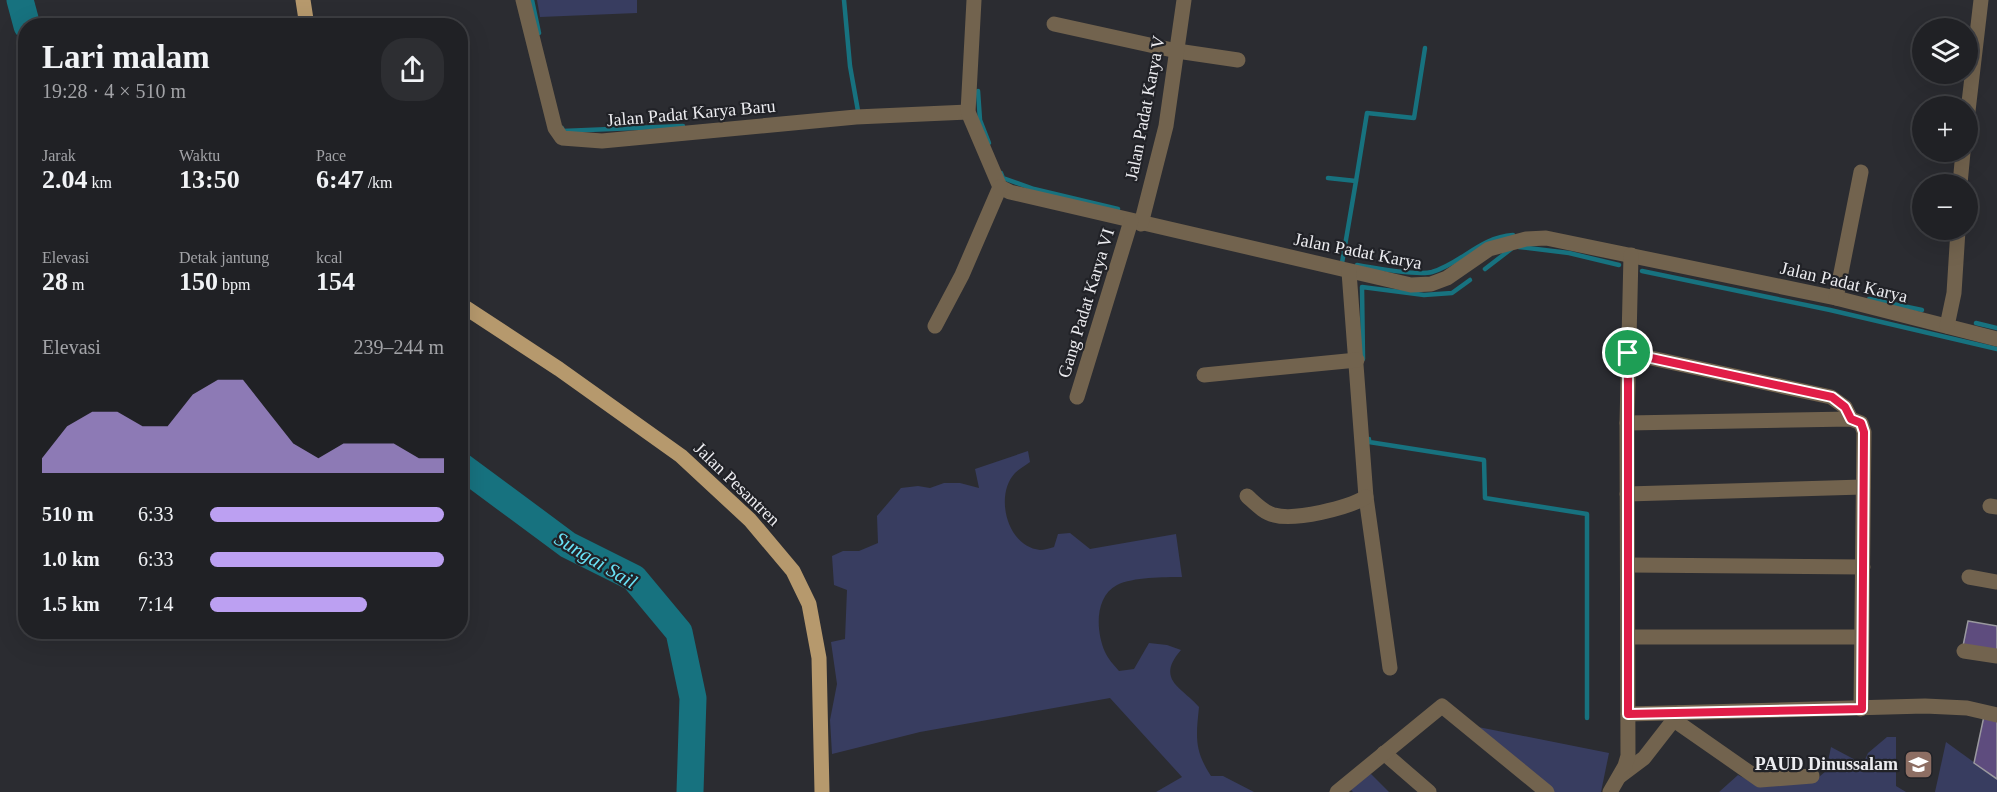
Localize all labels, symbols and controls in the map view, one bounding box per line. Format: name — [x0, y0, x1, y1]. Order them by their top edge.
map controls — [1912, 18, 1978, 240]
button: layers — [1912, 18, 1978, 84]
street label: Jalan Padat Karya V — [1121, 34, 1169, 182]
button: share — [381, 38, 444, 101]
text: Lari malam — [42, 39, 210, 75]
text: 19:28 · 4 × 510 m — [42, 80, 186, 102]
street label: Jalan Padat Karya Baru — [606, 96, 776, 130]
button: + — [1912, 96, 1978, 162]
text: Jarak — [42, 147, 76, 164]
text: Waktu — [179, 147, 220, 164]
text: Pace — [316, 147, 346, 164]
text: 2.04 — [42, 165, 88, 194]
text: 13:50 — [179, 165, 240, 194]
text: 6:47 — [316, 165, 364, 194]
text: km — [88, 174, 112, 191]
text: /km — [364, 174, 393, 191]
button: − — [1912, 174, 1978, 240]
street label: Gang Padat Karya VI — [1054, 226, 1118, 380]
street label: Jalan Padat Karya — [1292, 229, 1424, 273]
text: Elevasi — [42, 249, 89, 266]
text: Detak jantung — [179, 249, 269, 266]
text: kcal — [316, 249, 343, 266]
street label: Jalan Padat Karya — [1778, 258, 1910, 306]
text: 28 — [42, 267, 68, 296]
text: 150 — [179, 267, 218, 296]
text: 154 — [316, 267, 355, 296]
text: m — [68, 276, 84, 293]
text: bpm — [218, 276, 250, 293]
pin — [1602, 327, 1653, 378]
text: Elevasi — [42, 336, 101, 358]
text: 239–244 m — [353, 336, 444, 358]
icon: arrive — [1611, 336, 1644, 369]
street label: Jalan Pesantren — [690, 438, 784, 530]
text: 510 m — [42, 503, 94, 525]
text: 6:33 — [138, 503, 174, 525]
water label: Sungai Sail — [551, 527, 641, 594]
text: 1.0 km — [42, 548, 100, 570]
text: 6:33 — [138, 548, 174, 570]
text: 1.5 km — [42, 593, 100, 615]
text: 7:14 — [138, 593, 174, 615]
school or university icon: PAUD Dinussalam — [1903, 748, 1935, 780]
place label: PAUD Dinussalam — [1755, 754, 1898, 774]

